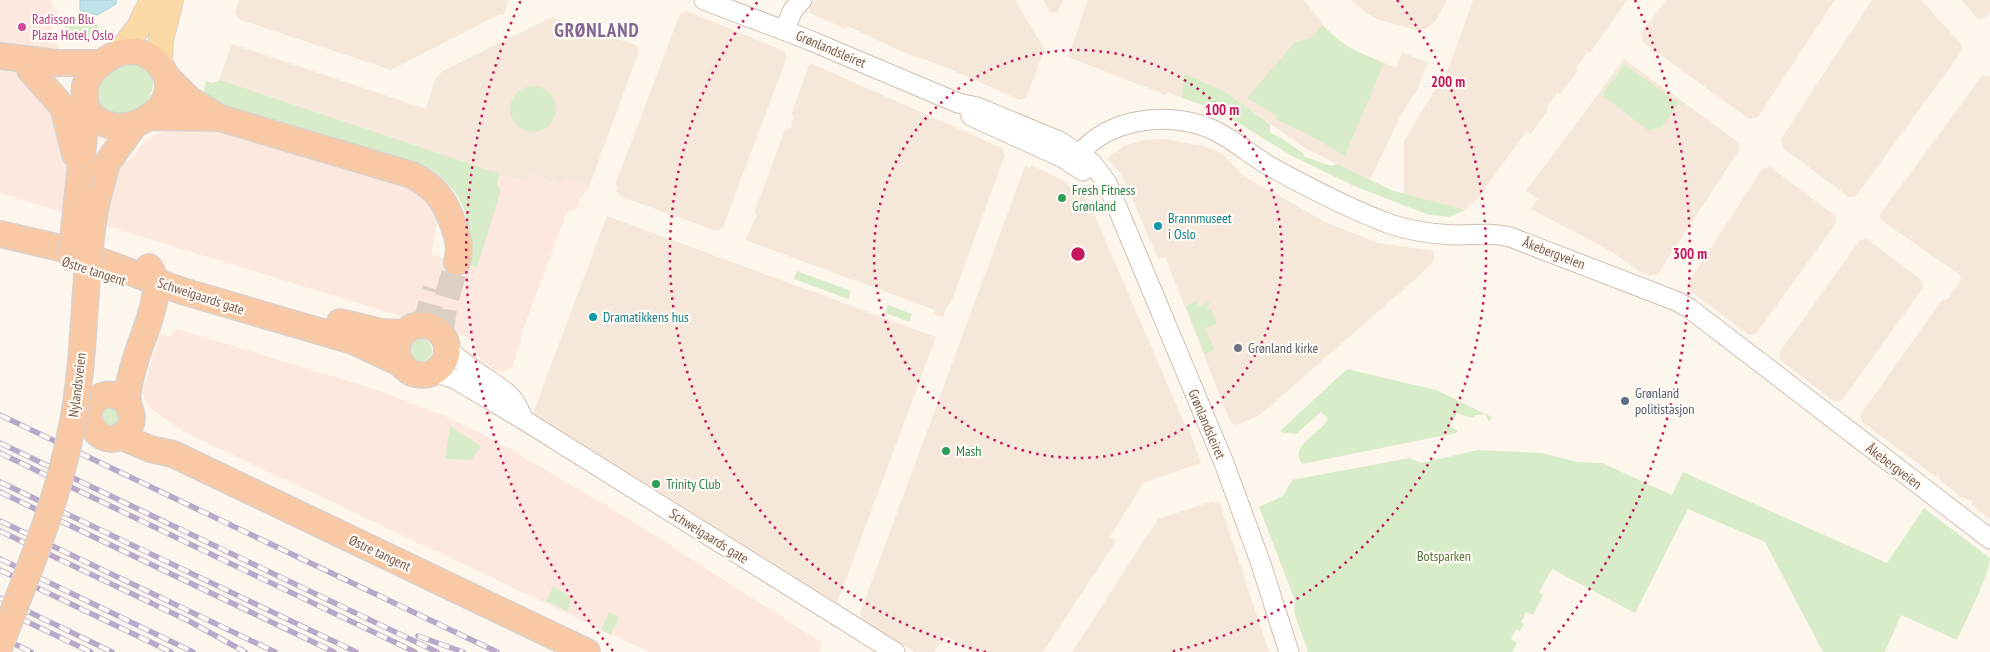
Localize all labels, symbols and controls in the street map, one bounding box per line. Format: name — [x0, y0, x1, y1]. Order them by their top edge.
place label: Radisson Blu Plaza Hotel, Oslo — [32, 10, 114, 44]
district label: GRØNLAND — [554, 18, 640, 42]
marker: Radisson Blu Plaza Hotel, Oslo — [16, 21, 28, 33]
street label: Grønlandsleiret — [793, 26, 869, 72]
text: 200 m — [1431, 72, 1465, 91]
text: 100 m — [1205, 100, 1239, 119]
place label: Fresh Fitness Grønland — [1072, 181, 1136, 215]
marker: Fresh Fitness Grønland — [1056, 192, 1068, 204]
place label: Brannmuseet i Oslo — [1168, 209, 1232, 243]
marker: Brannmuseet i Oslo — [1152, 220, 1164, 232]
street label: Åkebergveien — [1520, 233, 1588, 273]
text: 300 m — [1673, 244, 1707, 263]
centre of rings — [1069, 245, 1087, 263]
street label: Østre tangent — [60, 252, 128, 290]
street label: Schweigaards gate — [155, 274, 247, 319]
place label: Dramatikkens hus — [603, 308, 689, 326]
marker: Dramatikkens hus — [587, 311, 599, 323]
place label: Grønland kirke — [1248, 339, 1319, 357]
marker: Grønland kirke — [1232, 342, 1244, 354]
street label: Nylandsveien — [64, 352, 90, 418]
place label: Grønland politistasjon — [1635, 384, 1694, 418]
street label: Grønlandsleiret — [1184, 386, 1230, 462]
marker: Grønland politistasjon — [1619, 395, 1631, 407]
street label: Åkebergveien — [1862, 439, 1926, 493]
place label: Mash — [956, 442, 981, 460]
marker: Mash — [940, 445, 952, 457]
place label: Trinity Club — [666, 475, 721, 493]
marker: Trinity Club — [650, 478, 662, 490]
street label: Schweigaards gate — [666, 504, 752, 568]
street label: Østre tangent — [346, 531, 414, 575]
park label: Botsparken — [1417, 547, 1471, 565]

